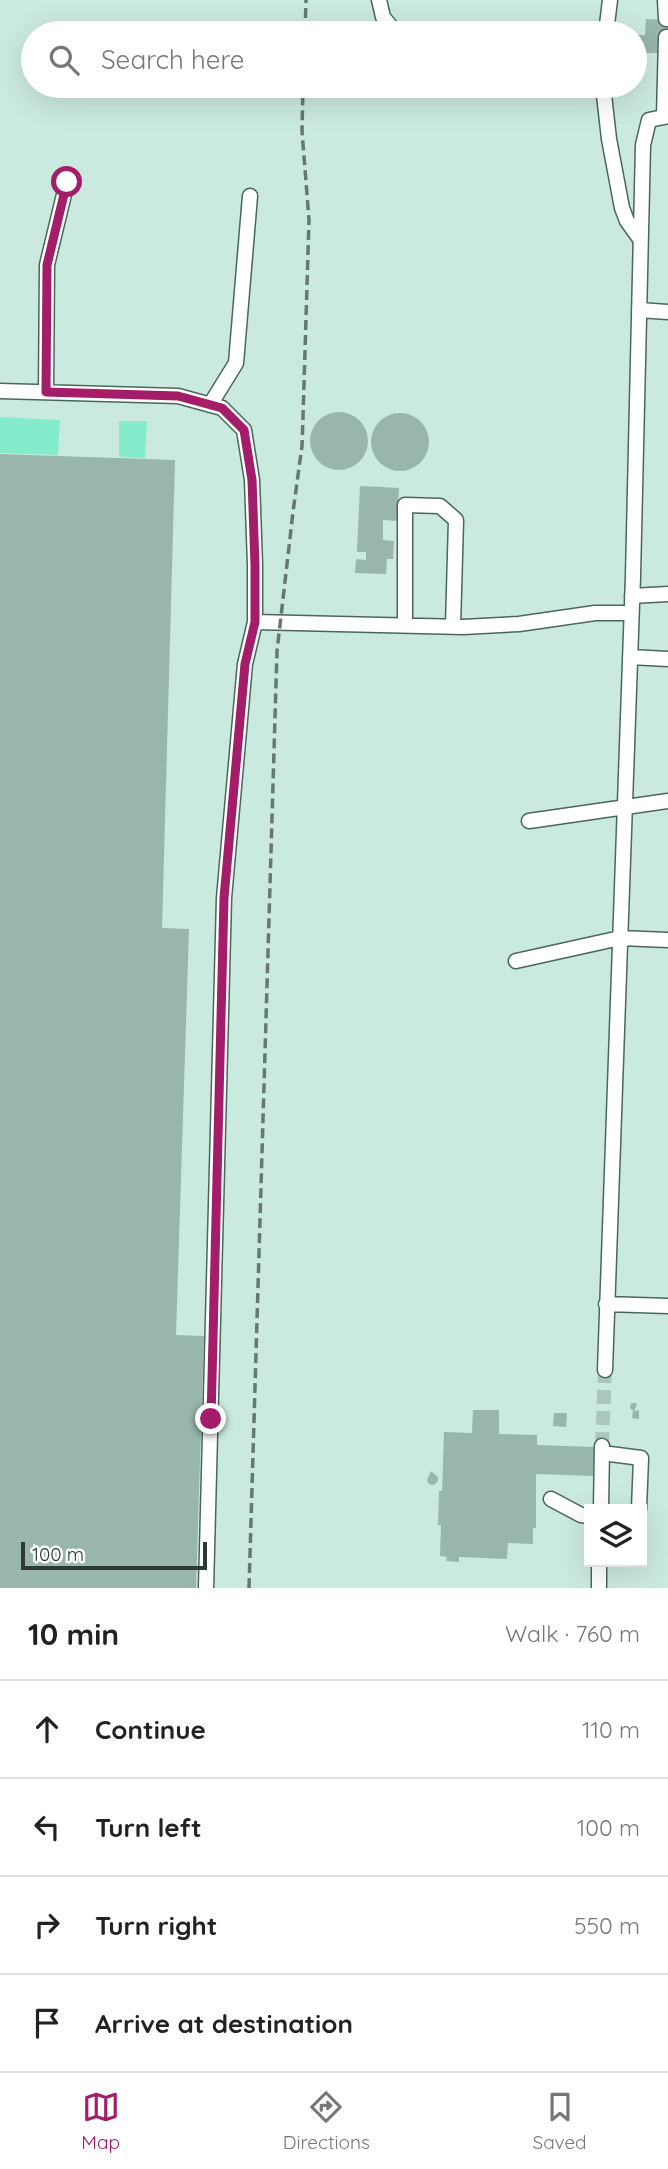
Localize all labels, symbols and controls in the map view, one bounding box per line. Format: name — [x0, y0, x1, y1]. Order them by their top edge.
search box — [21, 21, 647, 98]
icon: search — [45, 41, 83, 79]
text: Search here — [101, 43, 245, 76]
route start — [51, 166, 82, 197]
route end — [195, 1403, 226, 1434]
map controls — [584, 1504, 647, 1567]
button: layers — [584, 1504, 647, 1567]
scale bar — [21, 1539, 206, 1571]
text: 100 m — [32, 1542, 84, 1566]
text: 10 min — [28, 1615, 119, 1653]
text: Walk · 760 m — [505, 1619, 640, 1648]
icon: ahead — [28, 1710, 66, 1748]
text: Continue — [95, 1713, 206, 1746]
text: 110 m — [582, 1715, 640, 1744]
icon: left — [28, 1808, 66, 1846]
text: Turn left — [95, 1811, 202, 1844]
text: 100 m — [577, 1813, 640, 1842]
icon: right — [28, 1906, 66, 1944]
text: Turn right — [95, 1909, 217, 1942]
text: 550 m — [574, 1911, 640, 1940]
icon: arrive — [28, 2004, 66, 2042]
text: Arrive at destination — [95, 2007, 353, 2040]
tab: Map — [81, 2088, 120, 2154]
tab: Directions — [283, 2088, 370, 2154]
tab: Saved — [532, 2088, 587, 2154]

